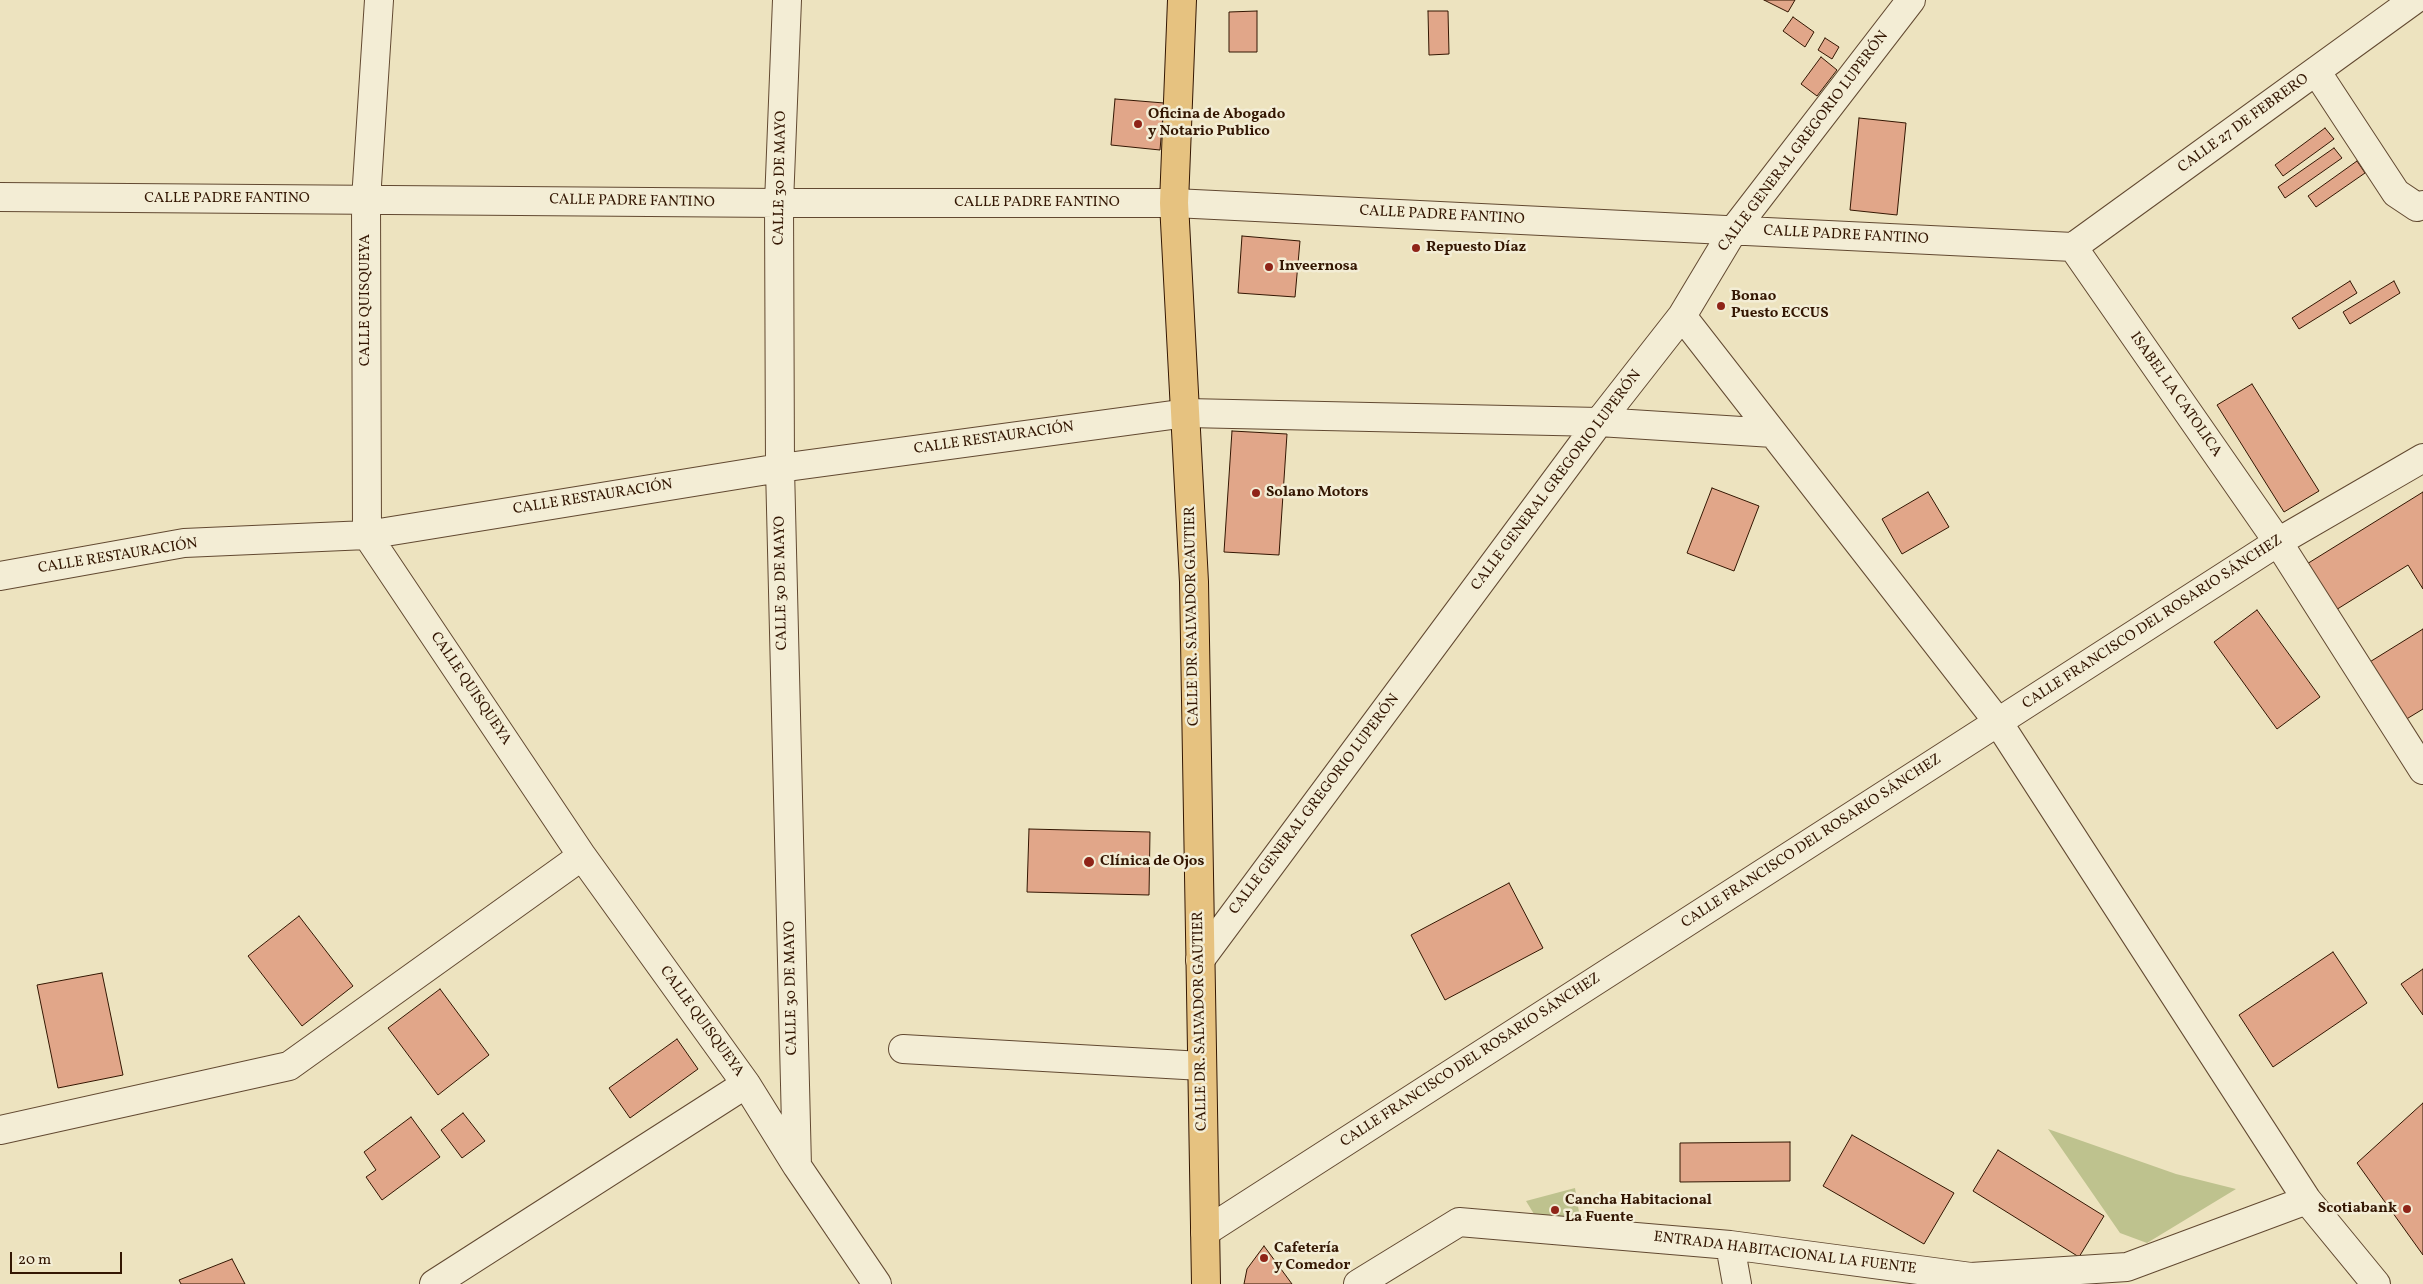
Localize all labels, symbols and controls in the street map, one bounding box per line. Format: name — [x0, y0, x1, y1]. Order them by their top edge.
street label: CALLE GENERAL GREGORIO LUPERÓN — [1715, 28, 1893, 256]
street label: CALLE 27 DE FEBRERO — [2175, 71, 2313, 177]
place label: Oficina de Abogado y Notario Publico — [1148, 106, 1285, 141]
street label: CALLE 30 DE MAYO — [771, 111, 791, 245]
marker: Oficina de Abogado y Notario Publico — [1132, 118, 1144, 130]
street label: CALLE PADRE FANTINO — [144, 190, 310, 208]
street label: CALLE PADRE FANTINO — [549, 192, 715, 212]
street label: CALLE PADRE FANTINO — [954, 194, 1120, 212]
street label: CALLE PADRE FANTINO — [1359, 203, 1525, 229]
street label: CALLE PADRE FANTINO — [1763, 223, 1929, 249]
street label: CALLE QUISQUEYA — [357, 234, 375, 366]
place label: Repuesto Díaz — [1426, 239, 1526, 257]
marker: Repuesto Díaz — [1410, 242, 1422, 254]
place label: Inveernosa — [1279, 258, 1358, 276]
marker: Inveernosa — [1263, 261, 1275, 273]
place label: Bonao Puesto ECCUS — [1731, 288, 1829, 323]
marker: Bonao Puesto ECCUS — [1715, 300, 1727, 312]
street label: ISABEL LA CATOLICA — [2125, 329, 2225, 461]
street label: CALLE GENERAL GREGORIO LUPERÓN — [1468, 367, 1646, 595]
street label: CALLE RESTAURACIÓN — [913, 419, 1075, 459]
street label: CALLE RESTAURACIÓN — [512, 476, 674, 520]
place label: Solano Motors — [1266, 484, 1368, 502]
marker: Solano Motors — [1250, 487, 1262, 499]
street label: CALLE DR. SALVADOR GAUTIER — [1182, 506, 1204, 726]
street label: CALLE 30 DE MAYO — [772, 516, 792, 650]
street label: CALLE FRANCISCO DEL ROSARIO SÁNCHEZ — [2020, 532, 2286, 714]
street label: CALLE RESTAURACIÓN — [37, 535, 199, 579]
street label: CALLE QUISQUEYA — [426, 629, 514, 749]
street label: CALLE GENERAL GREGORIO LUPERÓN — [1226, 691, 1404, 919]
street label: CALLE FRANCISCO DEL ROSARIO SÁNCHEZ — [1679, 751, 1945, 933]
place label: Clínica de Ojos — [1100, 853, 1204, 871]
marker: Clínica de Ojos — [1082, 855, 1096, 869]
street label: CALLE DR. SALVADOR GAUTIER — [1190, 911, 1212, 1131]
street label: CALLE 30 DE MAYO — [782, 921, 802, 1055]
street label: CALLE QUISQUEYA — [655, 963, 747, 1081]
street label: CALLE FRANCISCO DEL ROSARIO SÁNCHEZ — [1338, 970, 1604, 1152]
place label: Cancha Habitacional La Fuente — [1565, 1192, 1712, 1227]
place label: Scotiabank — [2318, 1200, 2397, 1218]
marker: Scotiabank — [2401, 1203, 2413, 1215]
marker: Cancha Habitacional La Fuente — [1549, 1204, 1561, 1216]
street label: ENTRADA HABITACIONAL LA FUENTE — [1653, 1229, 1917, 1279]
place label: Cafetería y Comedor — [1274, 1240, 1350, 1275]
scale bar — [12, 1242, 125, 1274]
text: 20 m — [18, 1250, 51, 1271]
marker: Cafetería y Comedor — [1258, 1252, 1270, 1264]

